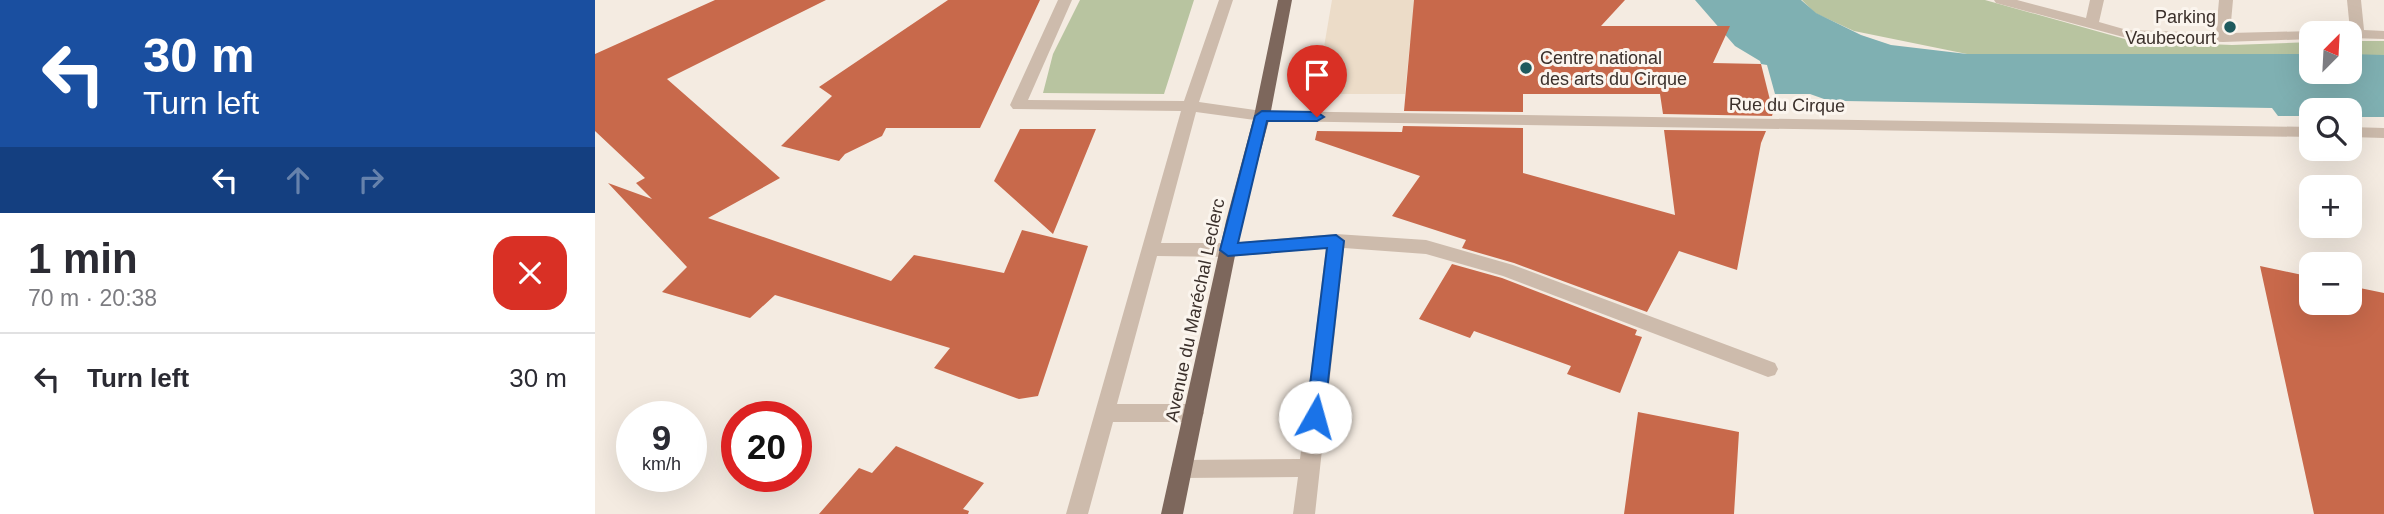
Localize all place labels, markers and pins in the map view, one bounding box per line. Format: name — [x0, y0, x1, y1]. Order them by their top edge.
place label: Parking Vaubecourt — [2125, 7, 2216, 48]
marker: Parking Vaubecourt — [2222, 19, 2238, 35]
pin — [1287, 45, 1347, 117]
place label: Centre national des arts du Cirque — [1540, 48, 1687, 89]
marker: Centre national des arts du Cirque — [1518, 60, 1534, 76]

